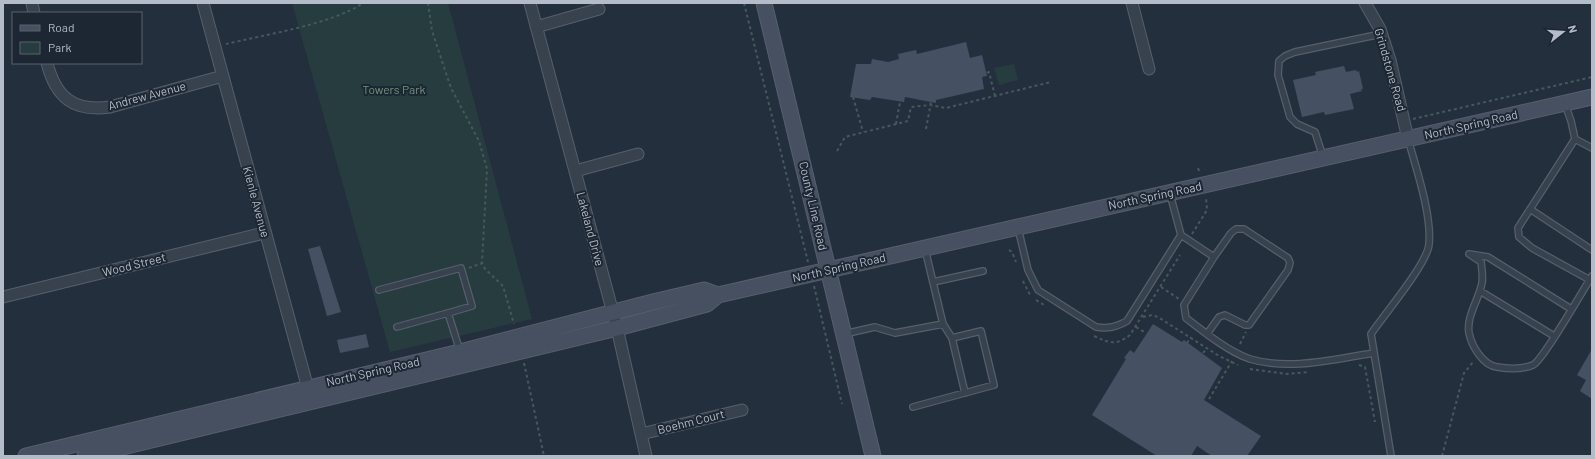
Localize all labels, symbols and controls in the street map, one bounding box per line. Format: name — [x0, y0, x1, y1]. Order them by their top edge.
legend — [12, 12, 142, 64]
north arrow — [1543, 12, 1583, 52]
text: Road — [48, 20, 75, 34]
text: N — [1566, 24, 1580, 34]
street label: Grindstone Road — [1372, 26, 1410, 113]
text: Park — [48, 40, 72, 54]
street label: Andrew Avenue — [106, 78, 187, 112]
park label: Towers Park — [362, 82, 426, 96]
street label: North Spring Road — [1423, 106, 1519, 142]
street label: County Line Road — [797, 160, 831, 251]
street label: Kienle Avenue — [241, 165, 273, 239]
street label: North Spring Road — [1107, 178, 1203, 212]
street label: Lakeland Drive — [574, 190, 608, 267]
street label: Wood Street — [101, 249, 167, 279]
street label: North Spring Road — [791, 249, 887, 285]
street label: North Spring Road — [325, 353, 421, 389]
street label: Boehm Court — [656, 406, 726, 436]

